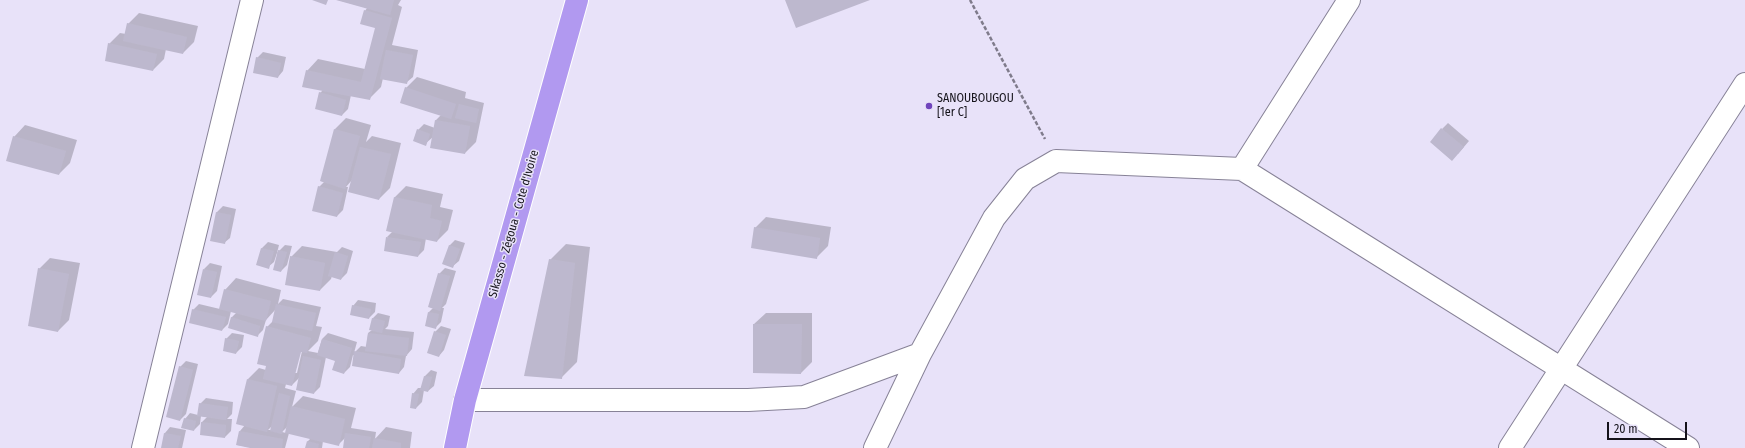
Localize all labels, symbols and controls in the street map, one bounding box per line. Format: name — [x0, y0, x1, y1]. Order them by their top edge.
place label: SANOUBOUGOU [1er C] — [937, 92, 1014, 120]
marker: SANOUBOUGOU [1er C] — [924, 101, 934, 111]
street label: Sikasso - Zégoua - Cote d'Ivoire — [486, 148, 542, 300]
scale bar — [1609, 414, 1689, 440]
text: 20 m — [1614, 422, 1638, 436]

